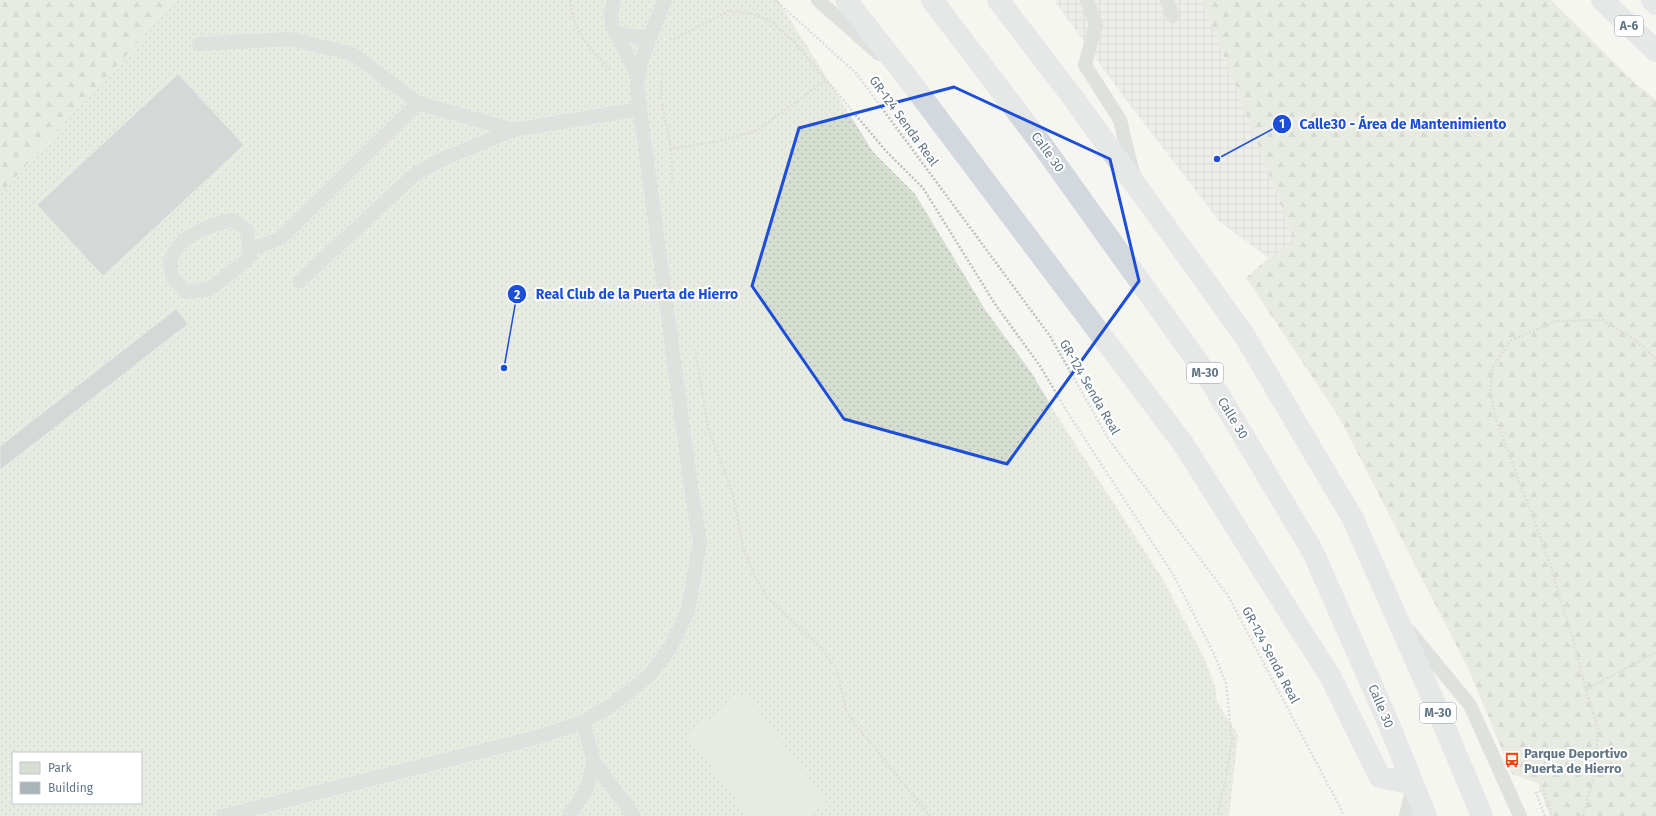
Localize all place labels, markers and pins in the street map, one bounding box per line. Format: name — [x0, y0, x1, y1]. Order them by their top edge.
callout: Calle30 - Área de Mantenimiento — [1272, 111, 1515, 137]
callout: Real Club de la Puerta de Hierro — [507, 281, 746, 307]
place label: Parque Deportivo Puerta de Hierro — [1524, 746, 1628, 776]
bus stop icon: Parque Deportivo Puerta de Hierro — [1503, 751, 1521, 769]

